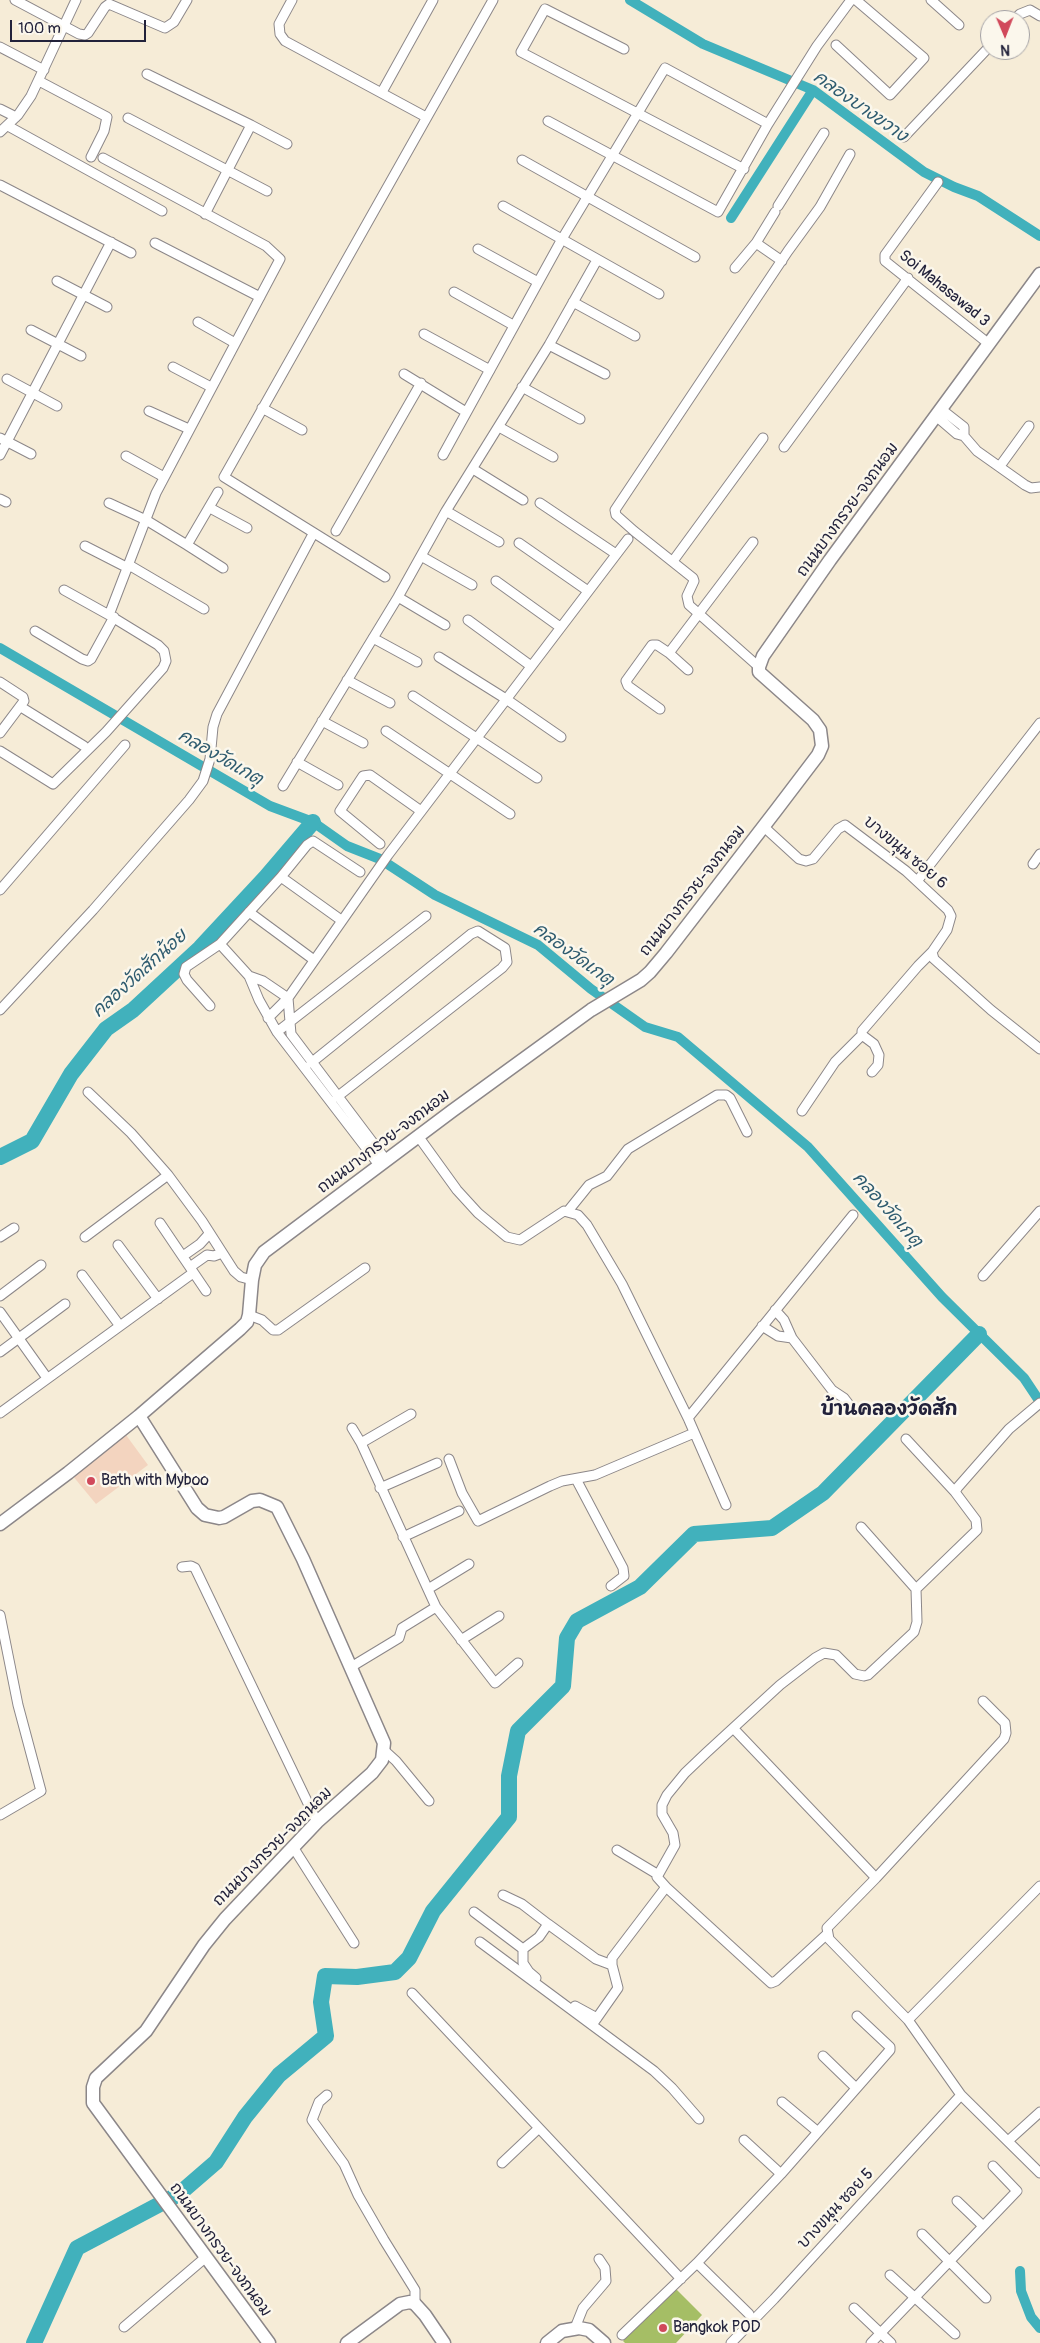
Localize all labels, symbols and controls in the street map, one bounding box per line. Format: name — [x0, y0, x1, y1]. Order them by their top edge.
scale bar — [12, 10, 149, 42]
north arrow — [980, 10, 1030, 60]
text: 100 m — [18, 19, 61, 38]
text: N — [1000, 41, 1010, 58]
water label: คลองบางขวาง — [809, 67, 911, 147]
street label: Soi Mahasawad 3 — [895, 247, 993, 331]
street label: ถนนบางกรวย-จงถนอม — [793, 439, 903, 581]
water label: คลองวัดเกตุ — [174, 725, 266, 791]
street label: บางขนุน ซอย 6 — [859, 812, 951, 894]
street label: ถนนบางกรวย-จงถนอม — [636, 822, 750, 960]
water label: คลองวัดเกตุ — [529, 919, 617, 991]
water label: คลองวัดสักน้อย — [88, 926, 192, 1022]
street label: ถนนบางกรวย-จงถนอม — [314, 1086, 454, 1198]
water label: คลองวัดเกตุ — [848, 1168, 926, 1252]
district label: บ้านคลองวัดสัก — [821, 1399, 957, 1421]
place label: Bath with Myboo — [101, 1471, 209, 1491]
marker: Bath with Myboo — [85, 1475, 97, 1487]
street label: ถนนบางกรวย-จงถนอม — [209, 1783, 337, 1911]
street label: บางขนุน ซอย 5 — [794, 2165, 878, 2253]
street label: ถนนบางกรวย-จงถนอม — [165, 2179, 275, 2321]
place label: Bangkok POD — [673, 2318, 761, 2338]
marker: Bangkok POD — [657, 2322, 669, 2334]

